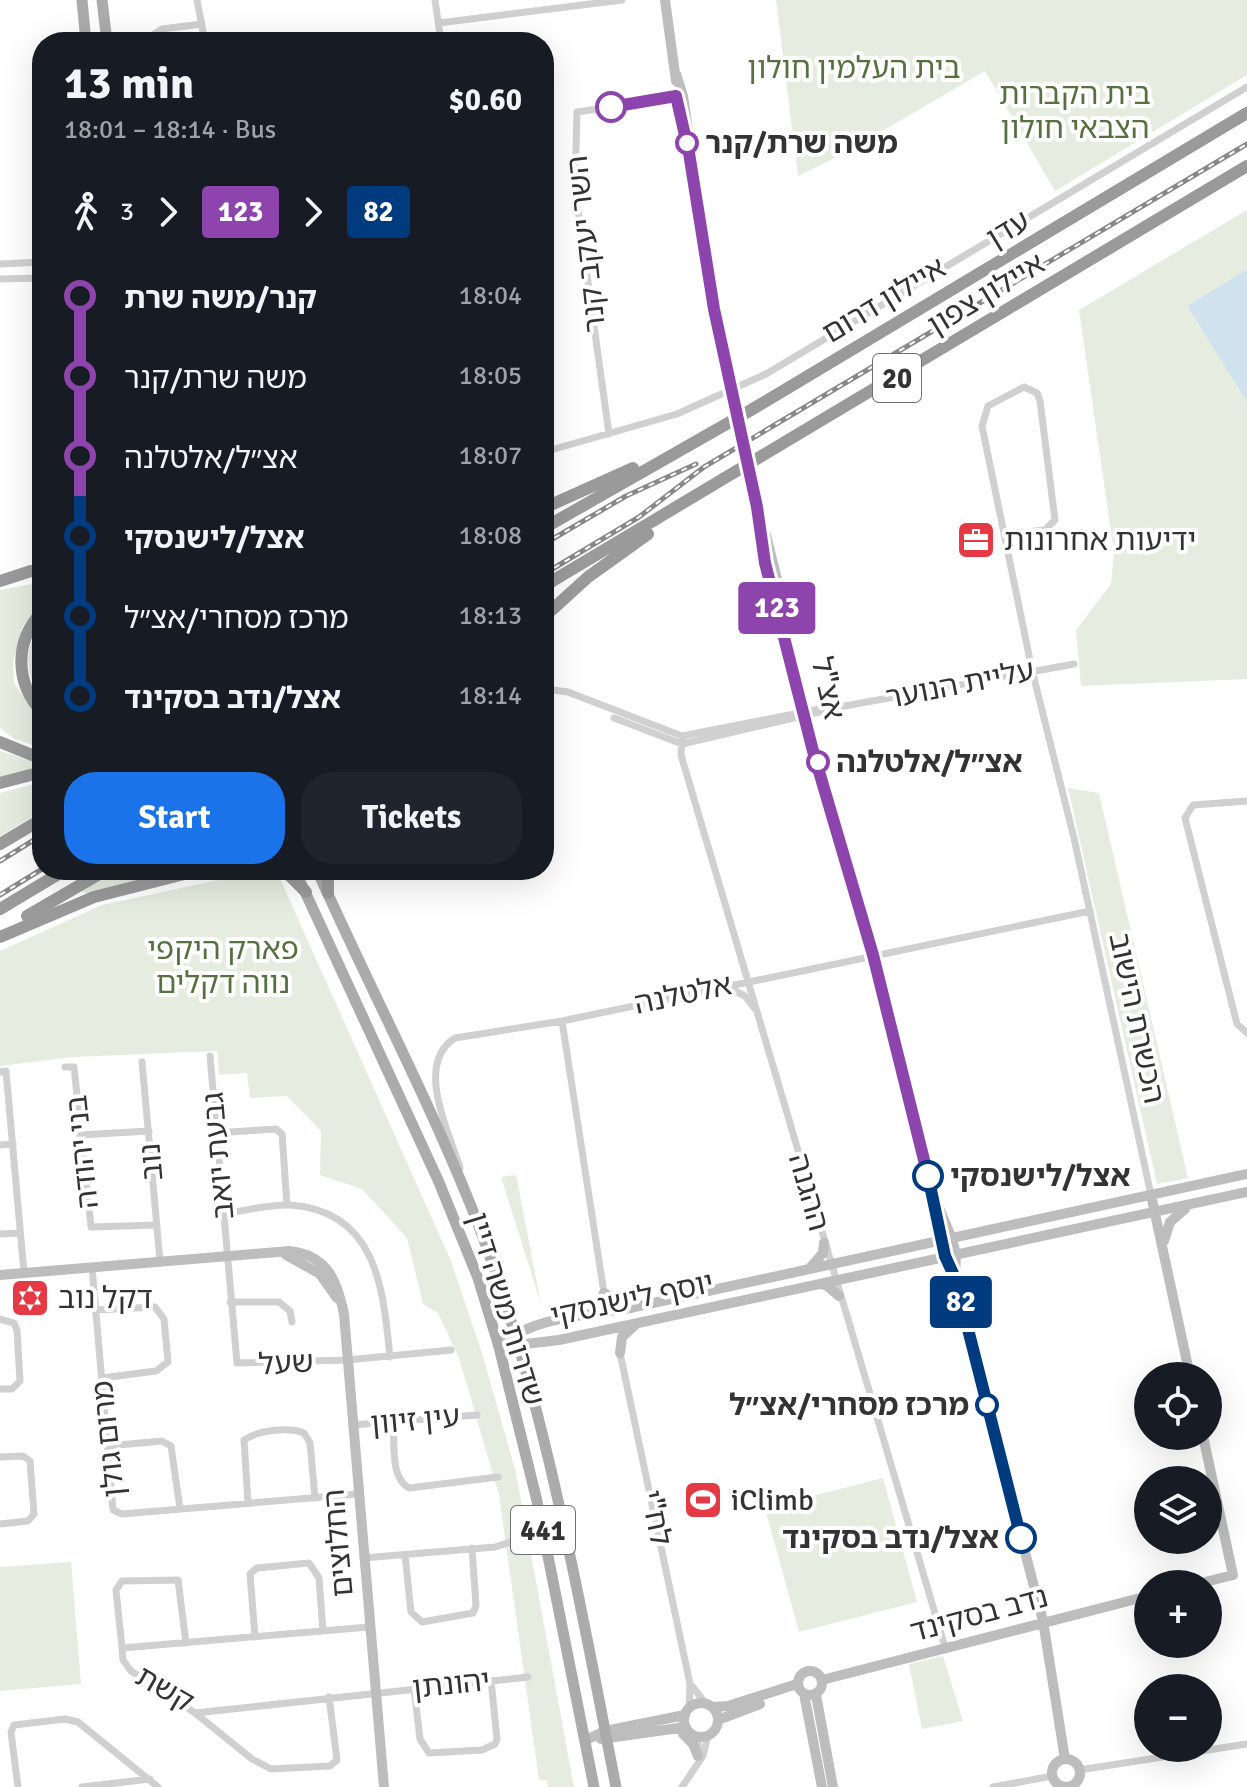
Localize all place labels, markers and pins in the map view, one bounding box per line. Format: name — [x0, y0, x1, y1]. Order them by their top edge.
unlabelled marker — [596, 92, 626, 122]
place label: משה שרת/קנר — [705, 125, 898, 162]
marker: משה שרת/קנר — [676, 132, 698, 154]
office icon: ידיעות אחרונות — [955, 519, 997, 561]
place label: ידיעות אחרונות — [1004, 522, 1196, 559]
place label: אצ״ל/אלטלנה — [836, 744, 1023, 781]
marker: אצ״ל/אלטלנה — [807, 751, 829, 773]
place label: אצל/לישנסקי — [950, 1158, 1131, 1195]
marker: אצל/לישנסקי — [913, 1161, 943, 1191]
synagogue icon: דקל נוב — [9, 1277, 51, 1319]
place label: דקל נוב — [58, 1280, 153, 1317]
place label: מרכז מסחרי/אצ״ל — [729, 1387, 969, 1424]
marker: מרכז מסחרי/אצ״ל — [976, 1394, 998, 1416]
sports icon: iClimb — [682, 1479, 724, 1521]
place label: iClimb — [731, 1482, 814, 1519]
place label: אצל/נדב בסקינד — [782, 1520, 999, 1557]
marker: אצל/נדב בסקינד — [1006, 1523, 1036, 1553]

